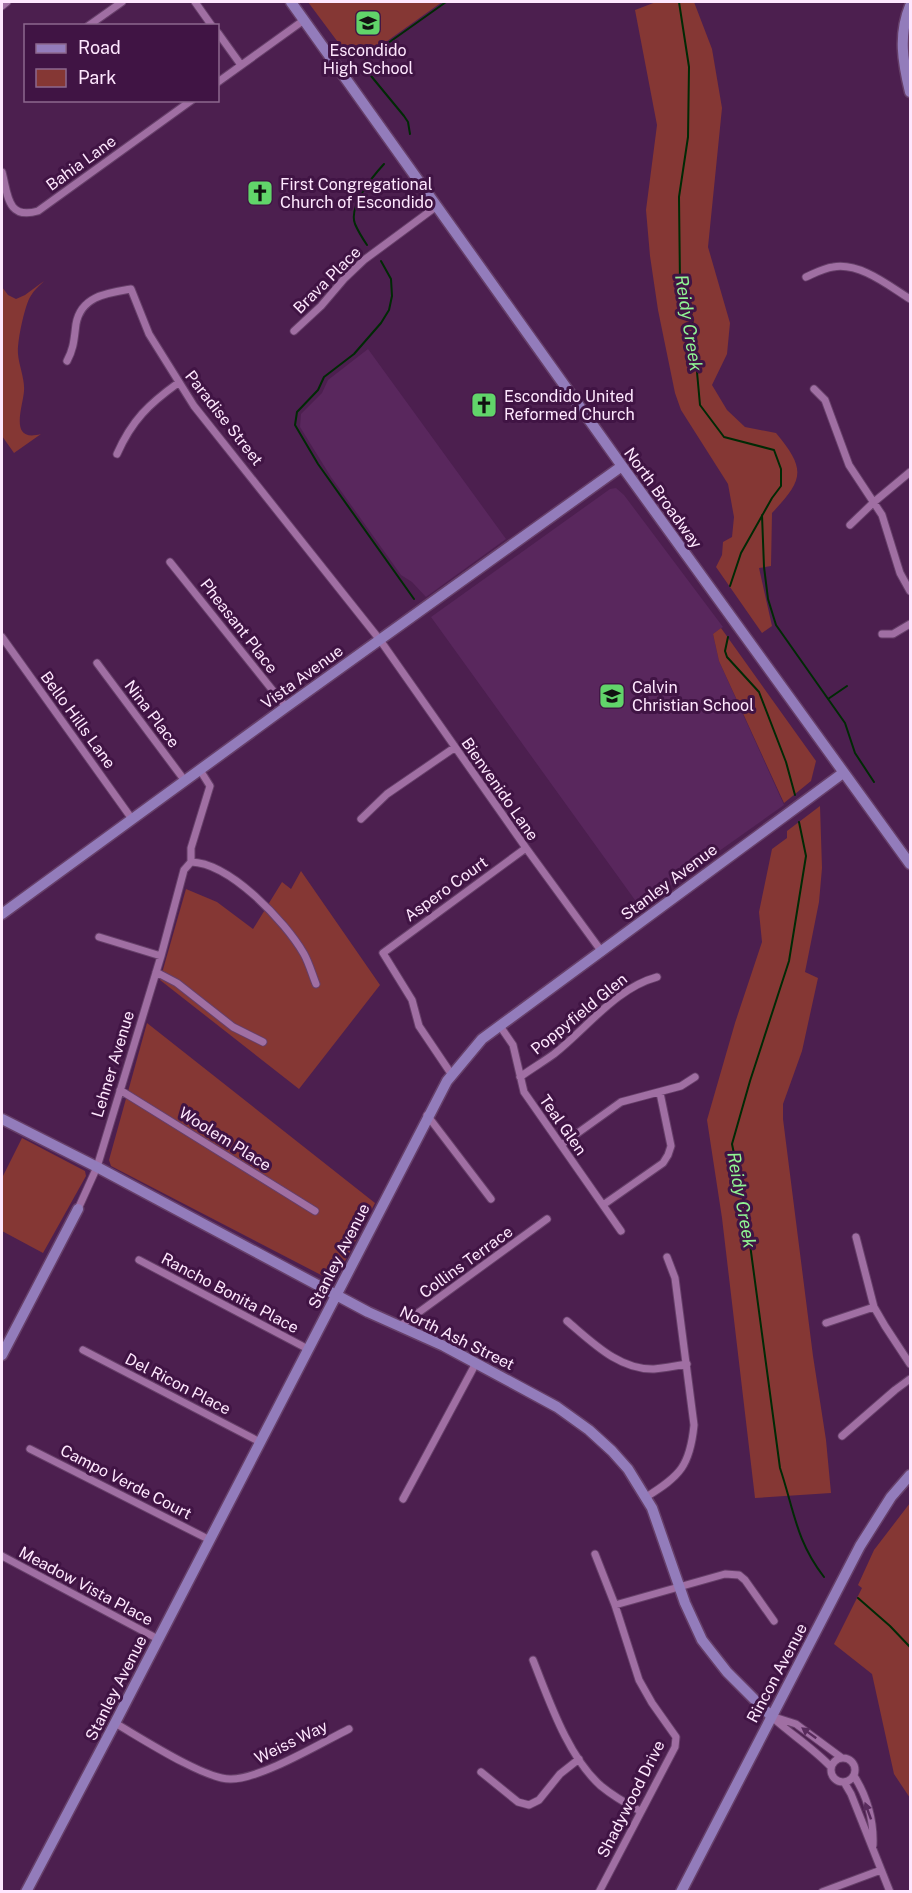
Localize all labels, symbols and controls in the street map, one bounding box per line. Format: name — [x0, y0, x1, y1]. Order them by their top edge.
school or university icon: Escondido High School — [353, 8, 383, 38]
legend — [24, 24, 219, 102]
text: Road — [78, 37, 121, 58]
place label: Escondido High School — [323, 41, 414, 78]
text: Park — [78, 67, 116, 88]
street label: Bahia Lane — [42, 131, 120, 195]
place label: First Congregational Church of Escondido — [280, 175, 433, 212]
church icon: First Congregational Church of Escondido — [245, 178, 275, 208]
street label: Brava Place — [289, 242, 365, 318]
water label: Reidy Creek — [671, 273, 707, 373]
street label: Paradise Street — [181, 367, 267, 469]
place label: Escondido United Reformed Church — [504, 387, 635, 424]
church icon: Escondido United Reformed Church — [469, 390, 499, 420]
street label: North Broadway — [620, 444, 706, 552]
street label: Pheasant Place — [196, 575, 282, 677]
street label: Vista Avenue — [257, 641, 347, 713]
street label: Bello Hills Lane — [36, 668, 120, 772]
street label: Nina Place — [120, 677, 184, 751]
place label: Calvin Christian School — [632, 678, 754, 715]
school or university icon: Calvin Christian School — [597, 681, 627, 711]
street label: Bienvenido Lane — [457, 734, 543, 844]
street label: Stanley Avenue — [617, 840, 721, 924]
street label: Aspero Court — [401, 852, 491, 926]
street label: Poppyfield Glen — [527, 969, 631, 1059]
street label: Lehner Avenue — [88, 1008, 138, 1120]
street label: Teal Glen — [535, 1091, 591, 1159]
street label: Woolem Place — [175, 1103, 275, 1175]
water label: Reidy Creek — [723, 1150, 761, 1250]
street label: Stanley Avenue — [304, 1200, 374, 1312]
street label: Collins Terrace — [416, 1222, 516, 1302]
street label: Rancho Bonita Place — [158, 1249, 302, 1337]
street label: North Ash Street — [396, 1302, 518, 1374]
street label: Del Ricon Place — [122, 1349, 234, 1419]
street label: Campo Verde Court — [57, 1441, 195, 1523]
street label: Meadow Vista Place — [16, 1543, 156, 1629]
street label: Rincon Avenue — [743, 1620, 811, 1726]
street label: Stanley Avenue — [81, 1632, 151, 1744]
street label: Weiss Way — [251, 1716, 331, 1768]
one-way arrow — [801, 1727, 817, 1739]
street label: Shadywood Drive — [593, 1737, 669, 1861]
one-way arrow — [863, 1801, 873, 1819]

